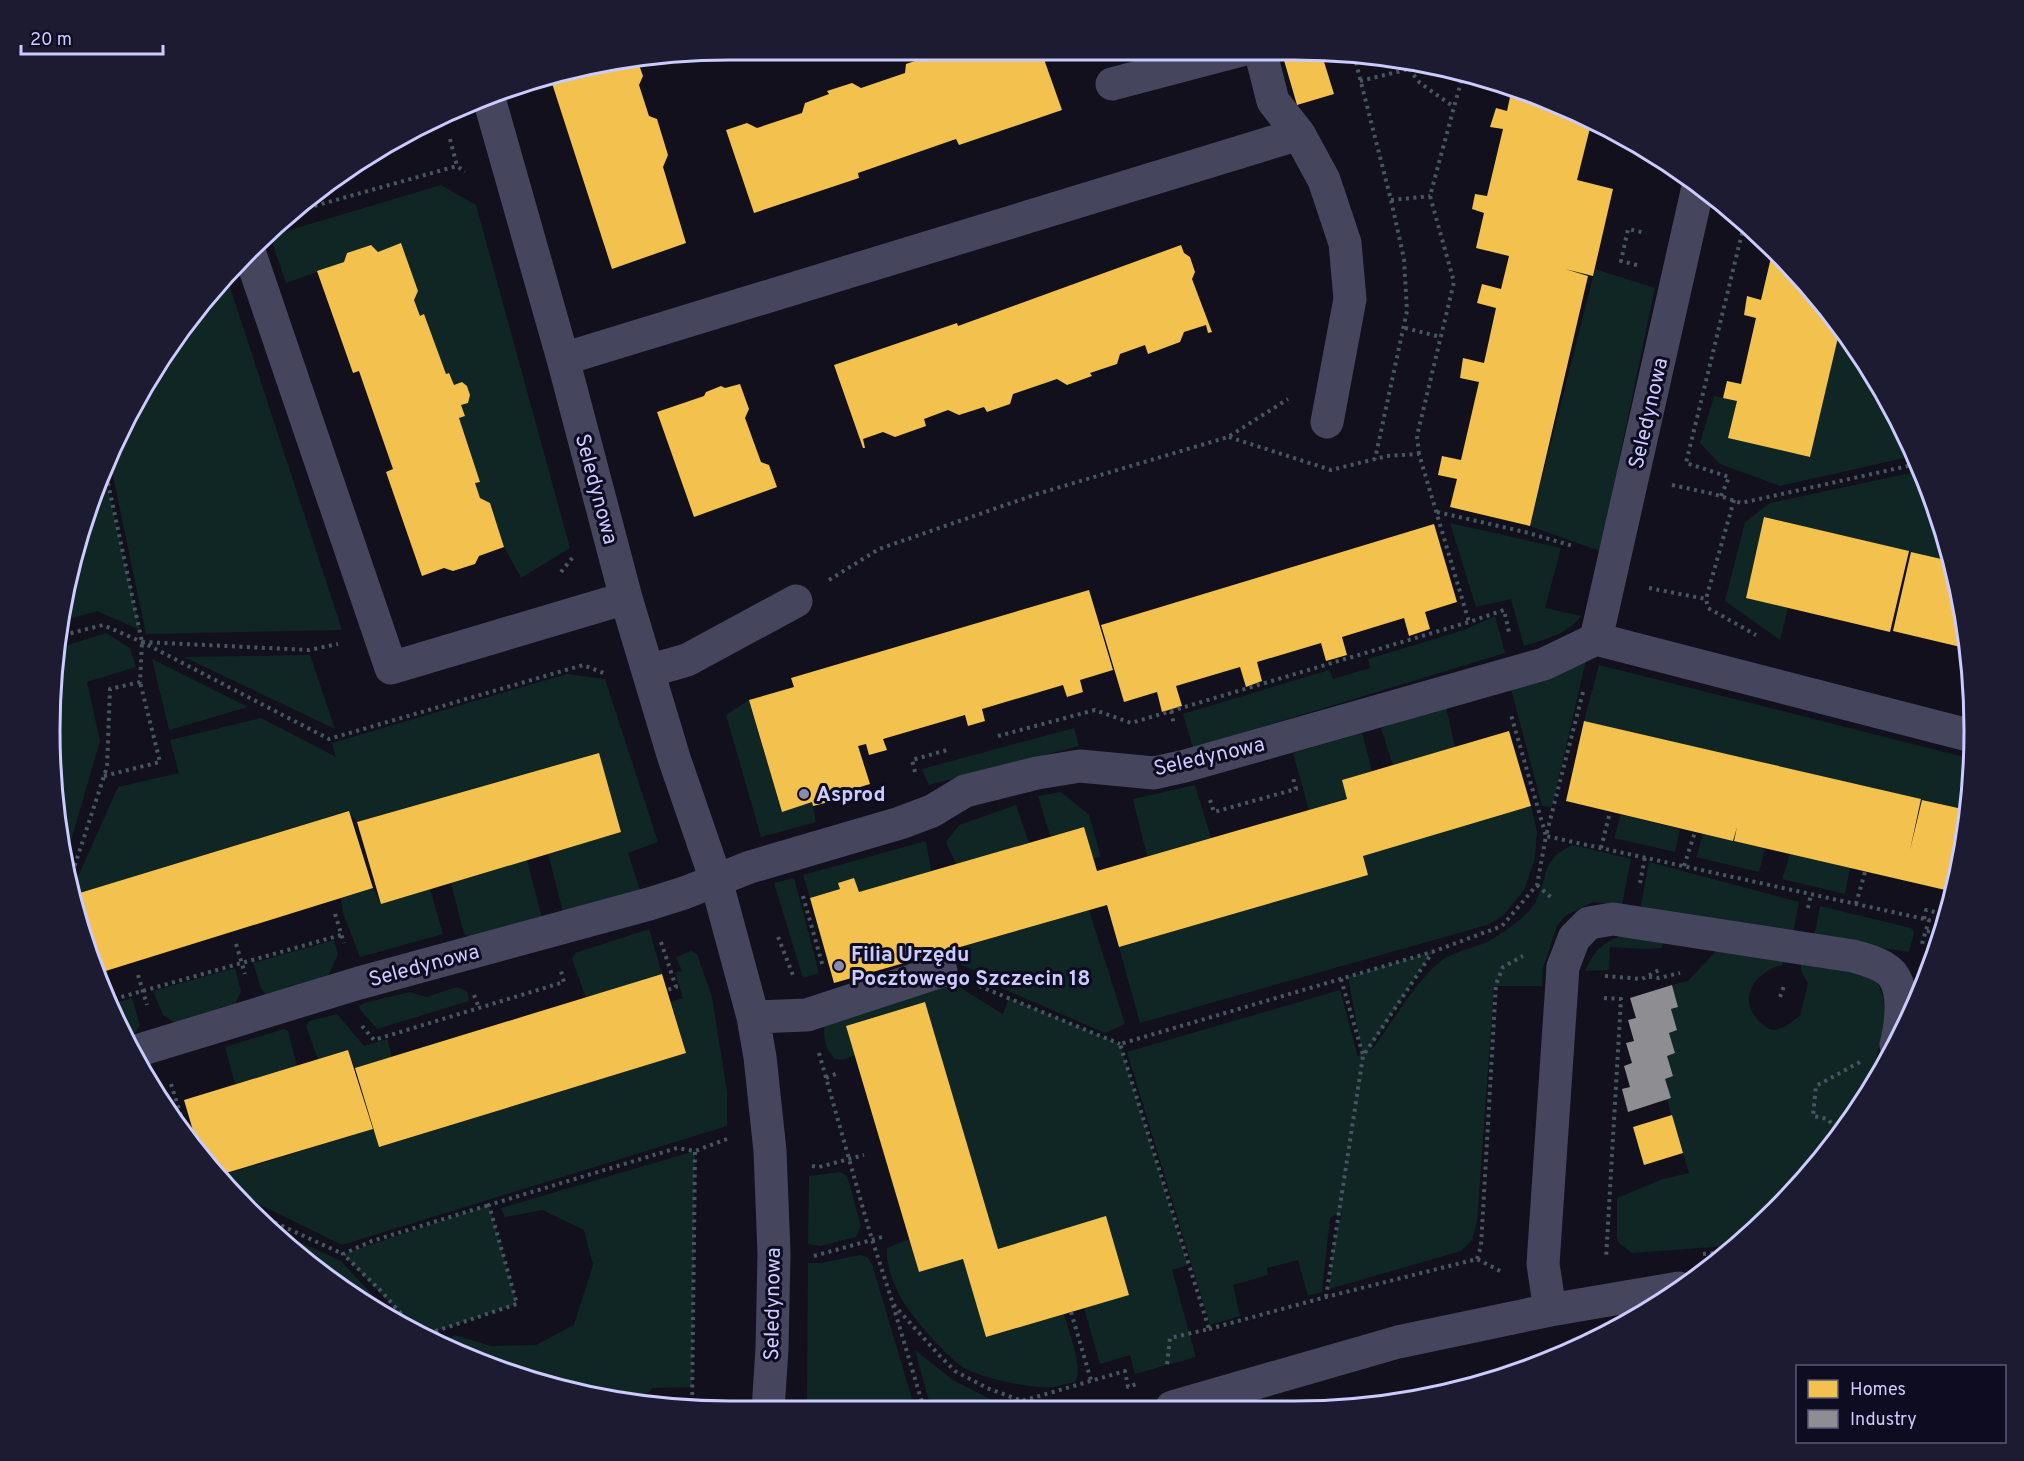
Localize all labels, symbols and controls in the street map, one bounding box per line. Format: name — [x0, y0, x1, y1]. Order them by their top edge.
scale bar — [21, 18, 164, 56]
text: 20 m — [30, 29, 72, 52]
street label: Seledynowa — [1624, 355, 1675, 472]
street label: Seledynowa — [568, 431, 623, 548]
street label: Seledynowa — [1151, 732, 1268, 783]
place label: Asprod — [816, 782, 886, 809]
marker: Asprod — [797, 787, 811, 801]
street label: Seledynowa — [366, 939, 483, 994]
place label: Filia Urzędu Pocztowego Szczecin 18 — [851, 942, 1091, 993]
marker: Filia Urzędu Pocztowego Szczecin 18 — [832, 959, 846, 973]
street label: Seledynowa — [759, 1247, 788, 1361]
legend — [1796, 1365, 2006, 1443]
text: Homes — [1850, 1379, 1906, 1402]
text: Industry — [1850, 1409, 1917, 1432]

